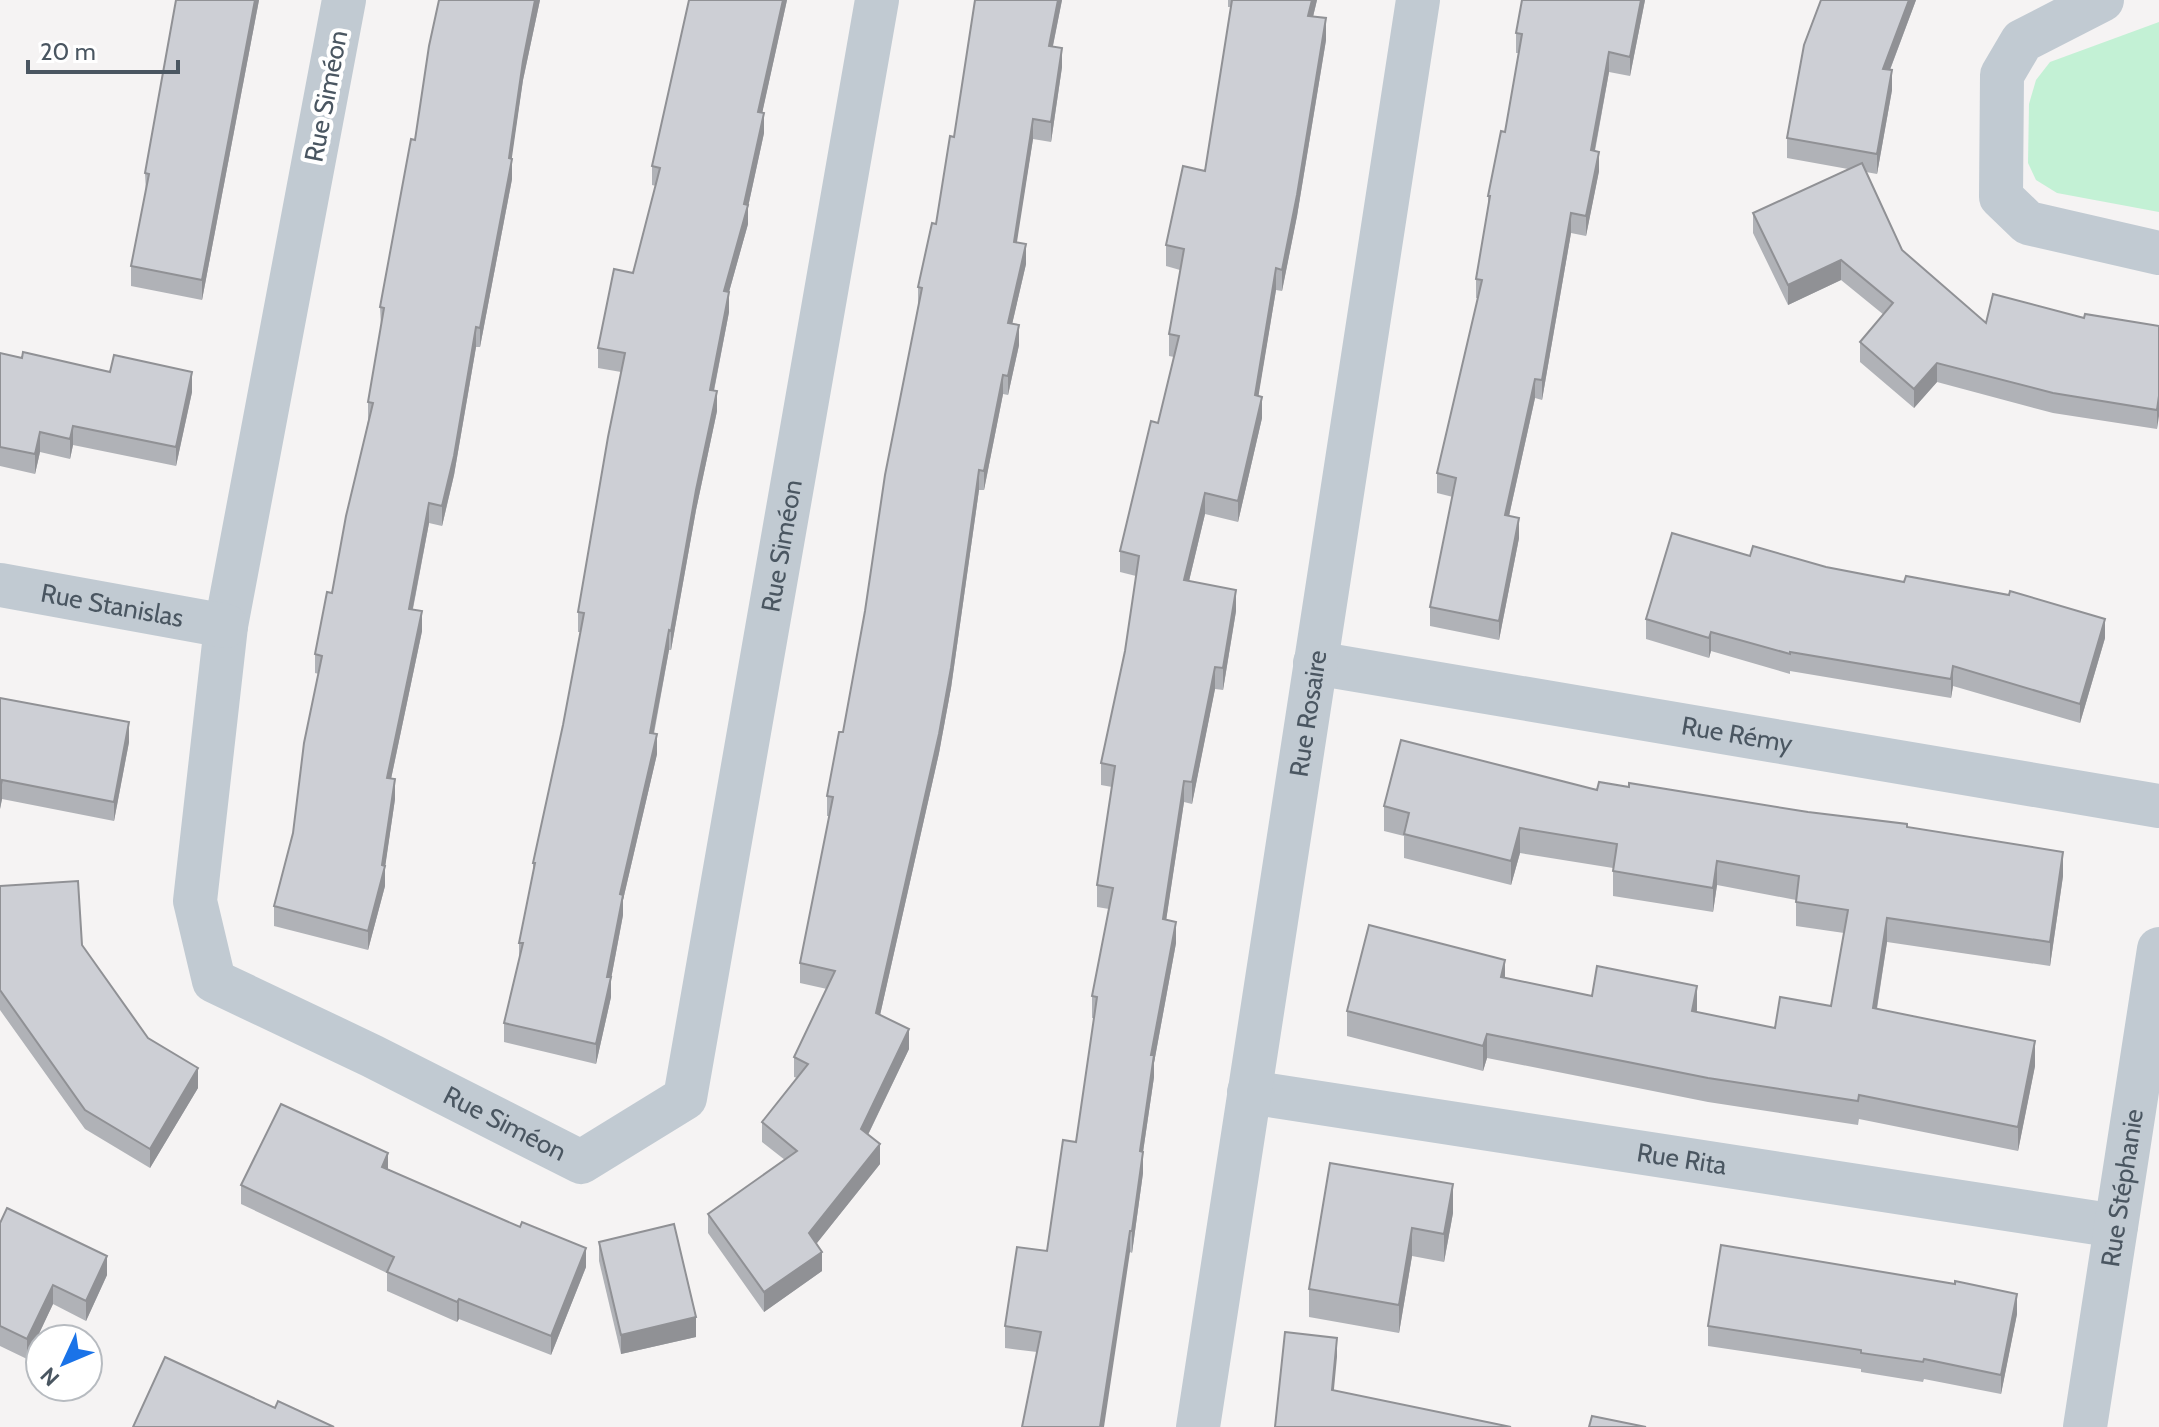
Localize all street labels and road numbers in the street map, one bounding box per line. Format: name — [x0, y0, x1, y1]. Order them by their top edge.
street label: Rue Siméon — [298, 27, 354, 165]
street label: Rue Siméon — [754, 477, 809, 614]
street label: Rue Stanislas — [38, 577, 186, 634]
street label: Rue Rosaire — [1282, 648, 1334, 779]
street label: Rue Rémy — [1679, 709, 1795, 760]
street label: Rue Siméon — [438, 1079, 572, 1168]
street label: Rue Stéphanie — [2094, 1107, 2150, 1269]
street label: Rue Rita — [1635, 1136, 1730, 1182]

